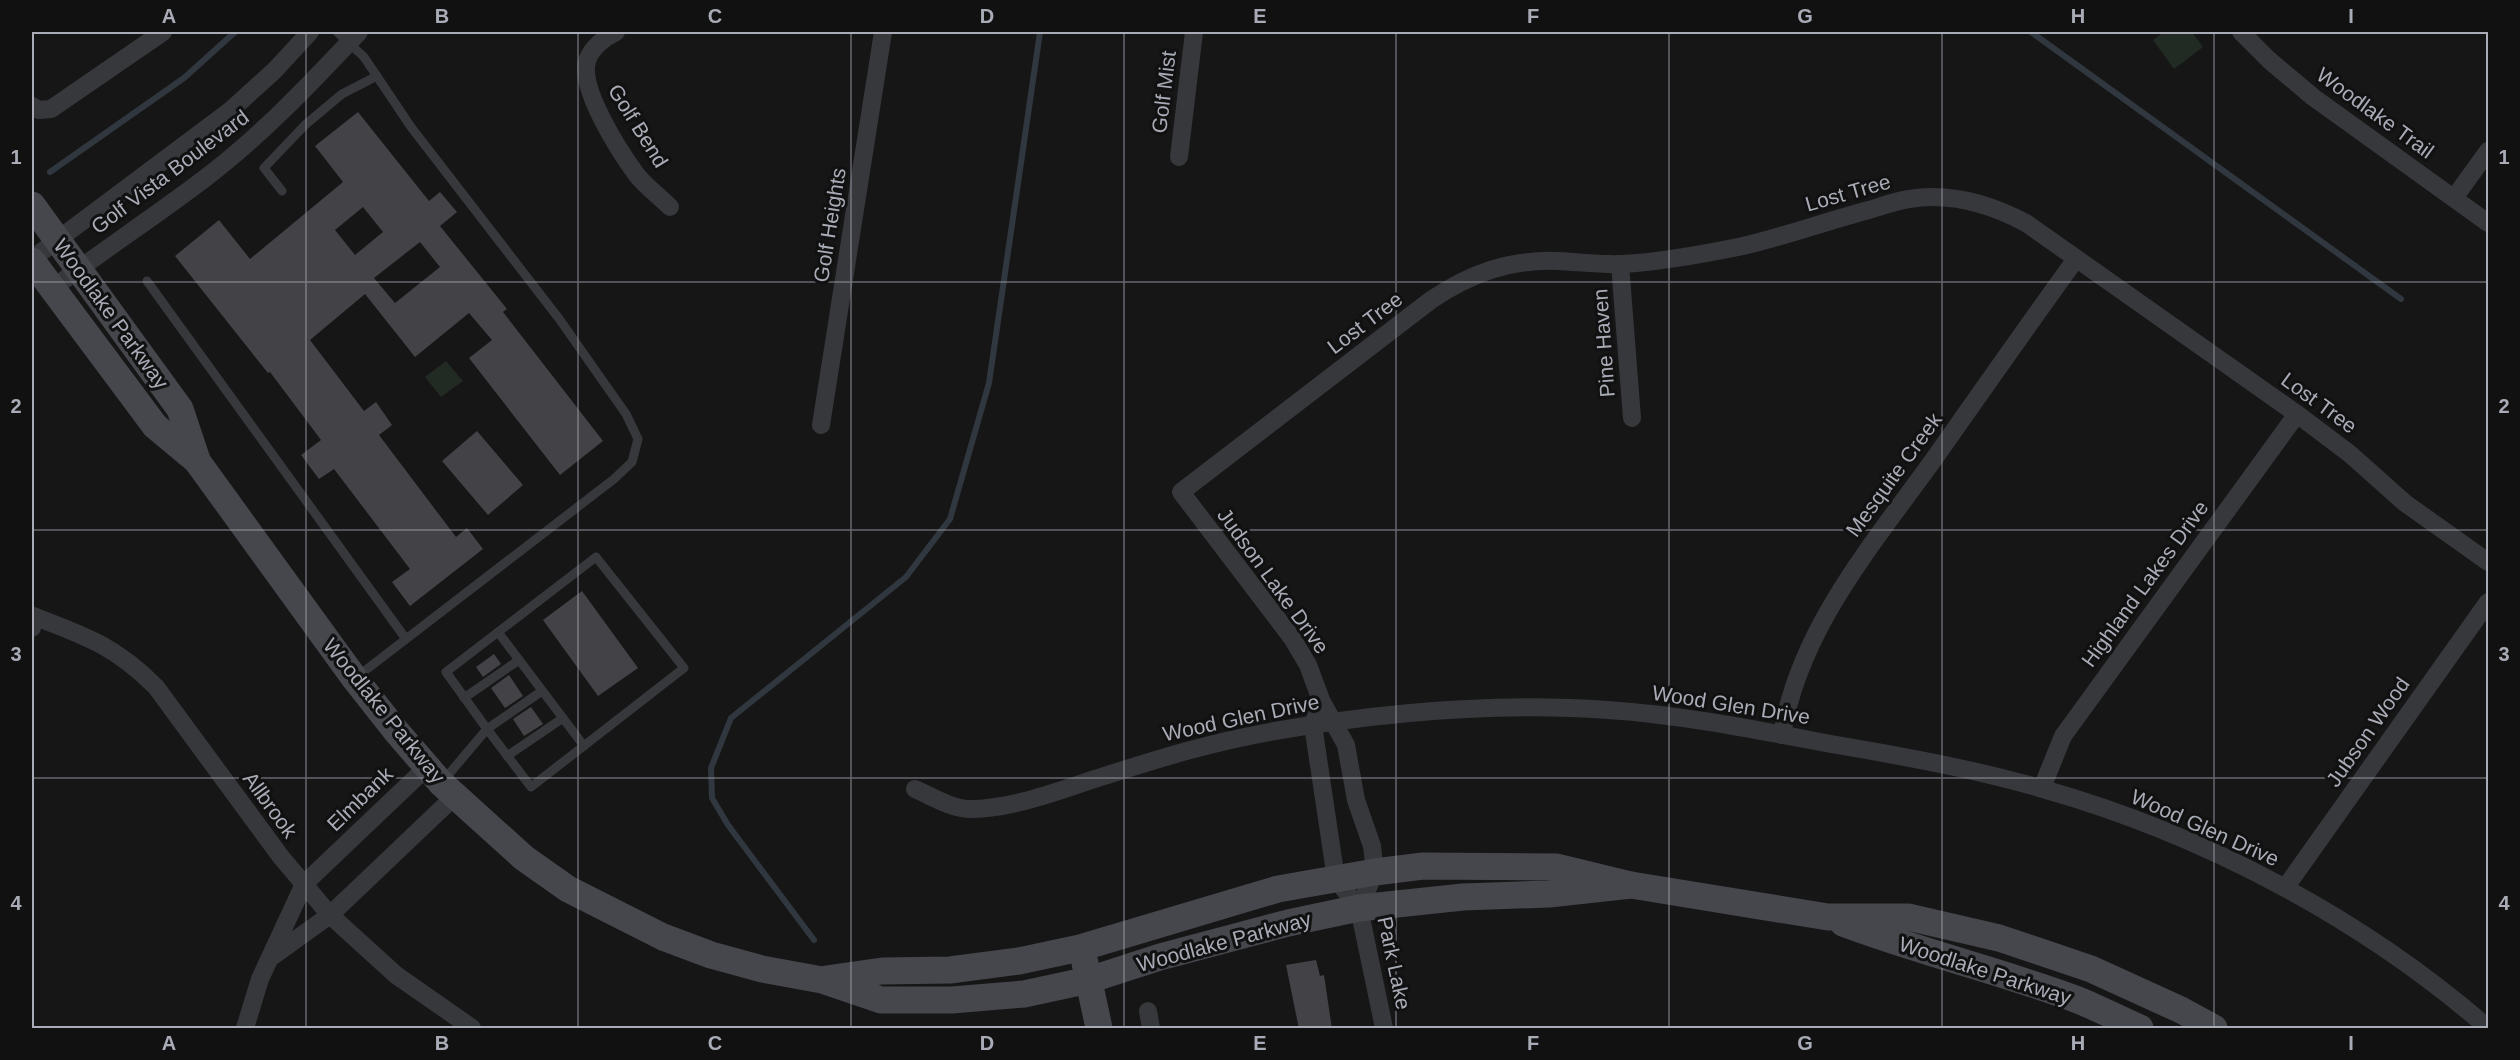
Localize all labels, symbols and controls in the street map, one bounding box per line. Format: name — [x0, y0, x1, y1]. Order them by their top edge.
text: A — [162, 5, 176, 27]
text: B — [435, 5, 449, 27]
text: C — [708, 5, 722, 27]
text: D — [980, 5, 994, 27]
text: E — [1253, 5, 1267, 27]
text: F — [1527, 5, 1539, 27]
text: G — [1797, 5, 1813, 27]
text: H — [2071, 5, 2085, 27]
text: I — [2348, 5, 2354, 27]
street label: Golf Mist — [1147, 49, 1180, 134]
street label: Woodlake Trail — [2313, 63, 2438, 163]
street label: Golf Bend — [604, 80, 673, 171]
street label: Golf Vista Boulevard — [86, 105, 253, 238]
text: 1 — [10, 146, 22, 168]
text: 1 — [2498, 146, 2510, 168]
street label: Golf Heights — [809, 166, 850, 284]
street label: Lost Tree — [1803, 169, 1893, 216]
street label: Woodlake Parkway — [49, 234, 174, 393]
street label: Lost Tree — [1323, 287, 1407, 358]
street label: Pine Haven — [1588, 288, 1619, 398]
street label: Lost Tree — [2277, 368, 2361, 438]
text: 2 — [10, 395, 22, 417]
text: 2 — [2498, 395, 2510, 417]
street label: Mesquite Creek — [1841, 408, 1946, 541]
street label: Highland Lakes Drive — [2077, 496, 2213, 671]
street label: Judson Lake Drive — [1213, 504, 1334, 658]
street label: Woodlake Parkway — [319, 634, 450, 788]
text: 3 — [10, 643, 22, 665]
text: 3 — [2498, 643, 2510, 665]
street label: Jubson Wood — [2321, 673, 2414, 791]
street label: Wood Glen Drive — [1651, 681, 1812, 728]
street label: Wood Glen Drive — [1160, 690, 1321, 745]
street label: Elmbank — [322, 762, 397, 835]
street label: Allbrook — [239, 767, 302, 843]
street label: Wood Glen Drive — [2128, 785, 2283, 870]
text: 4 — [10, 892, 22, 914]
text: 4 — [2498, 892, 2510, 914]
street label: Woodlake Parkway — [1134, 907, 1314, 976]
street label: Park Lake — [1373, 914, 1416, 1012]
street label: Woodlake Parkway — [1896, 932, 2074, 1009]
text: A — [162, 1032, 176, 1054]
text: B — [435, 1032, 449, 1054]
text: C — [708, 1032, 722, 1054]
text: D — [980, 1032, 994, 1054]
text: E — [1253, 1032, 1267, 1054]
text: F — [1527, 1032, 1539, 1054]
text: G — [1797, 1032, 1813, 1054]
text: H — [2071, 1032, 2085, 1054]
text: I — [2348, 1032, 2354, 1054]

